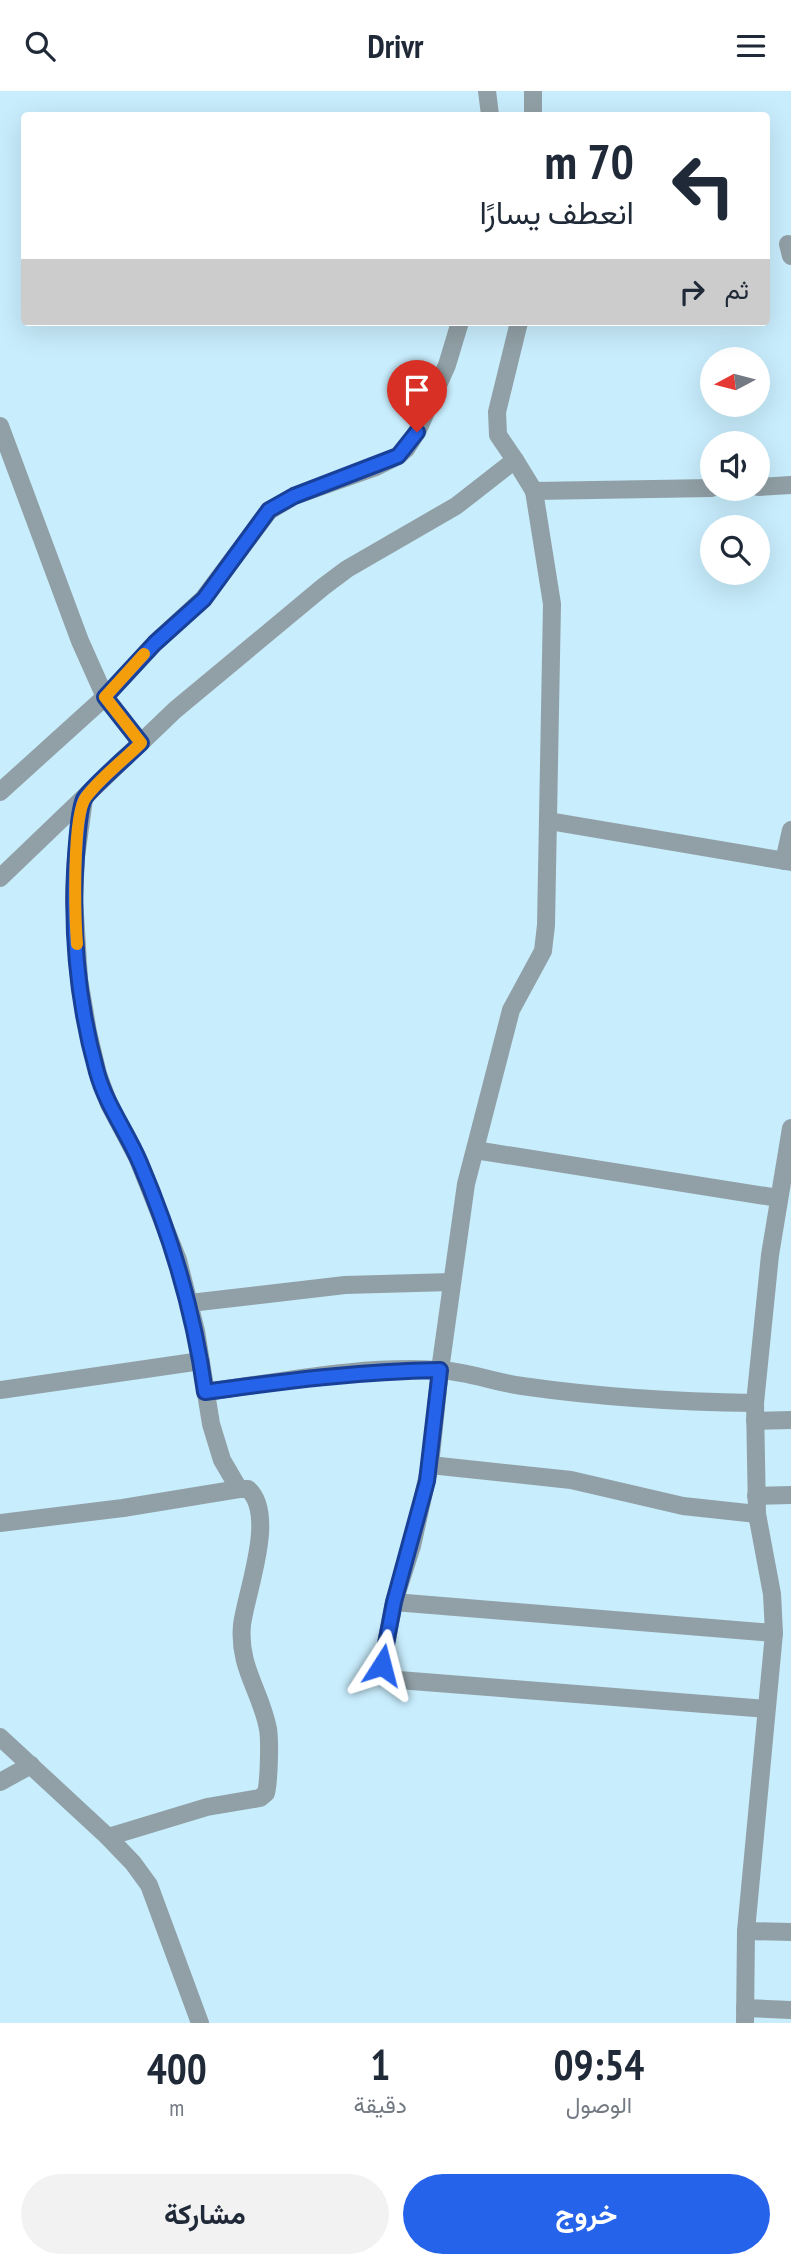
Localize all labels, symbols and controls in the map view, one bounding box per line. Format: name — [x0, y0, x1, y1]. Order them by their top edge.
text: Drivr — [368, 25, 423, 67]
icon: search — [21, 27, 59, 65]
icon: menu — [732, 27, 770, 65]
text: 70 m — [545, 129, 634, 193]
icon: left — [658, 140, 749, 231]
text: انعطف يسارًا — [479, 191, 634, 233]
icon: right — [673, 273, 711, 311]
text: ثم — [725, 273, 749, 306]
north arrow — [700, 347, 770, 417]
map controls — [700, 347, 770, 585]
pin — [387, 360, 447, 432]
icon: arrive — [398, 371, 436, 409]
button: sound — [700, 431, 770, 501]
button: search — [700, 515, 770, 585]
position arrow — [345, 1628, 419, 1702]
text: 1 — [370, 2037, 390, 2092]
text: 09:54 — [553, 2037, 644, 2092]
text: 400 — [147, 2041, 207, 2096]
text: دقيقة — [354, 2090, 407, 2119]
text: الوصول — [566, 2090, 632, 2119]
text: m — [169, 2093, 184, 2122]
button: مشاركة — [21, 2174, 389, 2254]
button: خروج — [403, 2174, 770, 2254]

